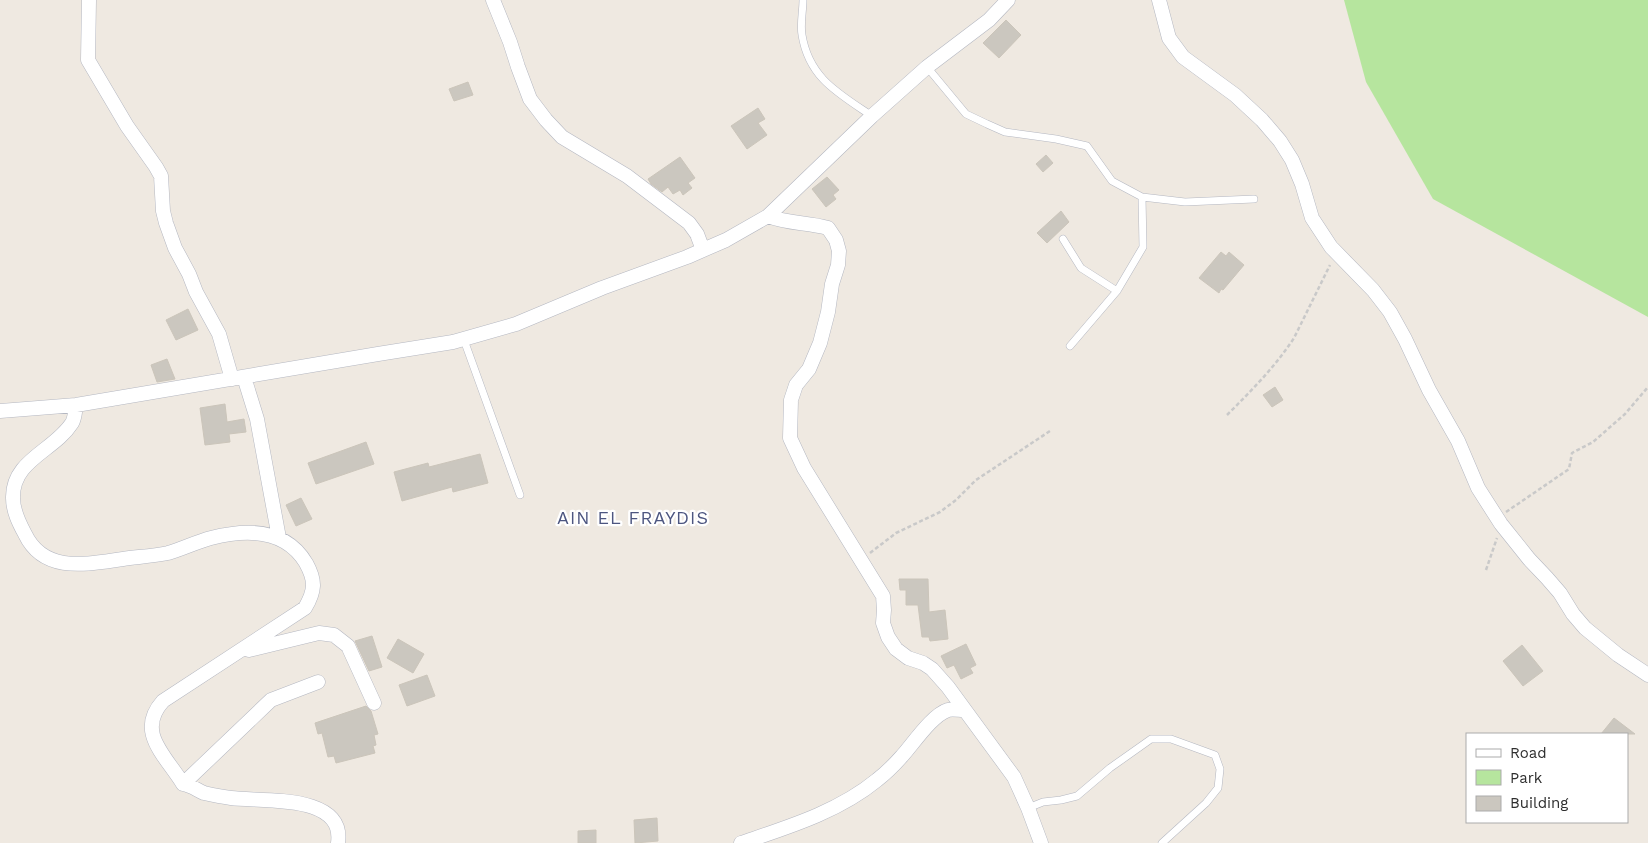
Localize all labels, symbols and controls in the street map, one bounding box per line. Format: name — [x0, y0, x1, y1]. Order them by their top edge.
district label: AIN EL FRAYDIS — [557, 507, 709, 528]
legend — [1466, 733, 1628, 823]
text: Road — [1510, 744, 1547, 762]
text: Park — [1510, 769, 1543, 787]
text: Building — [1510, 794, 1568, 812]

